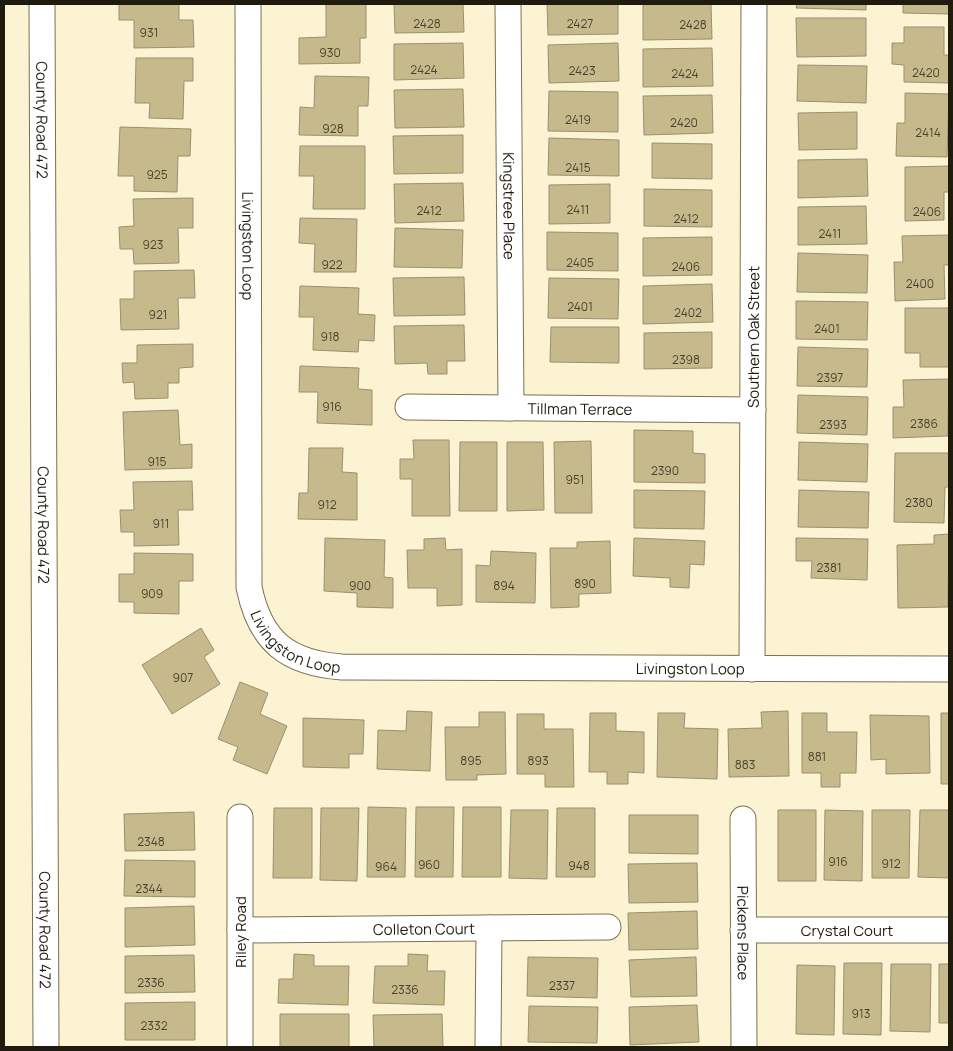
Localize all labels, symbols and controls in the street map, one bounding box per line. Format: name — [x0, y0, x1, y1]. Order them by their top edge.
house number: 2428 — [413, 15, 441, 32]
house number: 2427 — [567, 15, 593, 32]
house number: 2428 — [679, 16, 707, 33]
house number: 931 — [140, 24, 158, 41]
house number: 930 — [319, 44, 341, 61]
street label: County Road 472 — [32, 61, 53, 179]
house number: 2424 — [410, 61, 438, 78]
house number: 2423 — [568, 62, 596, 79]
house number: 2420 — [912, 64, 940, 81]
house number: 2424 — [671, 65, 699, 82]
house number: 2419 — [565, 111, 591, 128]
house number: 2420 — [670, 114, 698, 131]
house number: 928 — [322, 120, 344, 137]
house number: 2414 — [915, 124, 941, 141]
street label: Kingstree Place — [499, 152, 520, 260]
house number: 2415 — [565, 159, 591, 176]
house number: 925 — [146, 166, 168, 183]
street label: Livingston Loop — [238, 192, 259, 301]
house number: 2411 — [566, 201, 590, 218]
house number: 2412 — [416, 202, 442, 219]
house number: 2406 — [913, 203, 941, 220]
house number: 2412 — [673, 210, 699, 227]
house number: 2411 — [818, 225, 842, 242]
house number: 923 — [143, 236, 163, 253]
house number: 2405 — [566, 254, 594, 271]
house number: 922 — [321, 256, 343, 273]
house number: 2406 — [672, 258, 700, 275]
street label: Southern Oak Street — [742, 266, 764, 408]
house number: 2400 — [906, 275, 934, 292]
house number: 2401 — [567, 298, 593, 315]
house number: 2402 — [674, 304, 702, 321]
house number: 921 — [149, 306, 167, 323]
house number: 2401 — [814, 320, 840, 337]
house number: 918 — [320, 328, 340, 345]
house number: 2398 — [672, 351, 700, 368]
house number: 2397 — [817, 369, 843, 386]
house number: 916 — [322, 398, 342, 415]
street label: Tillman Terrace — [528, 398, 633, 419]
house number: 2386 — [910, 415, 938, 432]
house number: 2393 — [819, 416, 847, 433]
house number: 915 — [147, 453, 167, 470]
house number: 2390 — [651, 462, 679, 479]
street label: County Road 472 — [33, 466, 55, 584]
house number: 951 — [565, 471, 585, 488]
house number: 2380 — [905, 494, 933, 511]
house number: 912 — [318, 496, 337, 513]
house number: 911 — [153, 515, 169, 532]
house number: 2381 — [816, 559, 842, 576]
house number: 890 — [574, 575, 596, 592]
house number: 900 — [349, 577, 371, 594]
house number: 894 — [493, 577, 515, 594]
house number: 909 — [141, 585, 163, 602]
street label: Livingston Loop — [246, 607, 342, 677]
street label: Livingston Loop — [636, 657, 745, 679]
house number: 907 — [173, 669, 193, 686]
house number: 881 — [808, 748, 826, 765]
house number: 895 — [460, 752, 482, 769]
house number: 893 — [527, 752, 549, 769]
house number: 883 — [735, 756, 755, 773]
house number: 2348 — [137, 833, 165, 850]
house number: 916 — [828, 853, 848, 870]
house number: 912 — [882, 855, 901, 872]
house number: 960 — [418, 856, 440, 873]
house number: 948 — [568, 857, 590, 874]
house number: 964 — [375, 858, 397, 875]
street label: County Road 472 — [35, 871, 56, 989]
house number: 2344 — [135, 880, 163, 897]
street label: Pickens Place — [733, 886, 754, 980]
street label: Riley Road — [230, 896, 251, 968]
street label: Colleton Court — [373, 918, 475, 939]
street label: Crystal Court — [801, 920, 893, 941]
house number: 2336 — [137, 974, 165, 991]
house number: 2337 — [549, 977, 575, 994]
house number: 2336 — [391, 981, 419, 998]
house number: 913 — [852, 1005, 870, 1022]
house number: 2332 — [141, 1017, 168, 1034]

